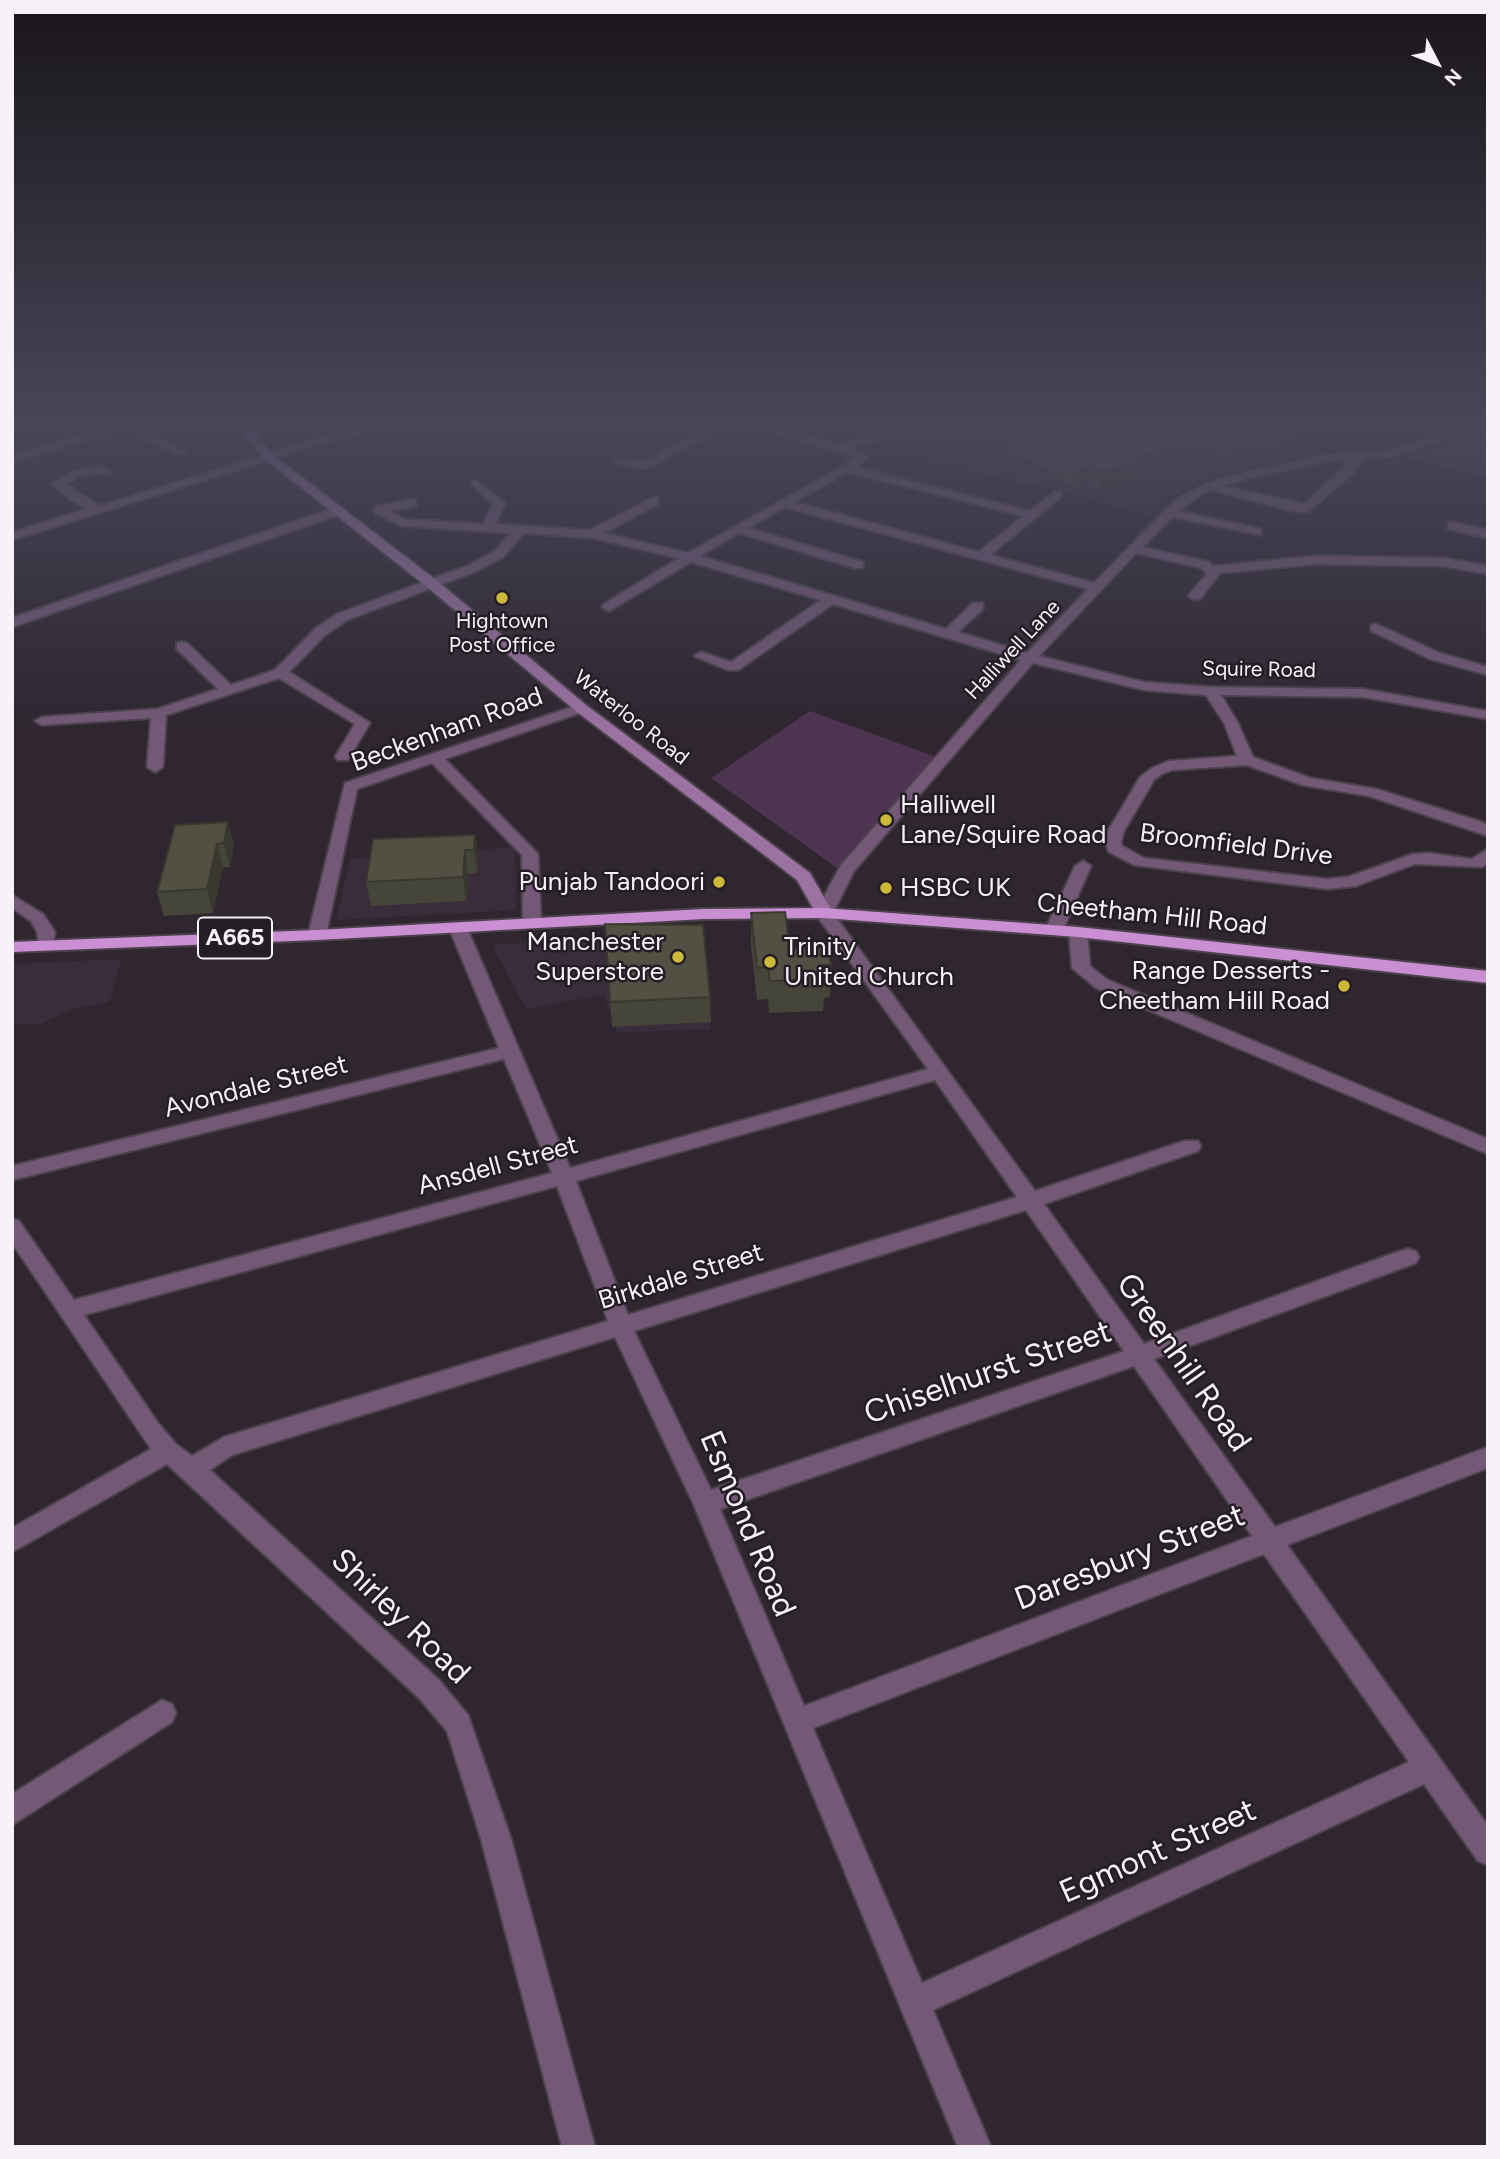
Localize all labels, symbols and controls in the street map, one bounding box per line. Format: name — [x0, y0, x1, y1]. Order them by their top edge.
north arrow — [1402, 28, 1472, 98]
text: N — [1440, 64, 1466, 91]
marker: Hightown Post Office — [494, 590, 510, 606]
street label: Halliwell Lane — [960, 595, 1066, 705]
place label: Hightown Post Office — [449, 609, 555, 659]
street label: Squire Road — [1202, 656, 1316, 684]
street label: Waterloo Road — [568, 665, 694, 771]
street label: Beckenham Road — [347, 681, 547, 779]
place label: Halliwell Lane/Squire Road — [900, 789, 1106, 850]
marker: Halliwell Lane/Squire Road — [878, 812, 894, 828]
street label: Broomfield Drive — [1138, 818, 1334, 872]
place label: Punjab Tandoori — [518, 866, 705, 898]
place label: HSBC UK — [900, 872, 1011, 904]
marker: Punjab Tandoori — [711, 874, 727, 890]
marker: HSBC UK — [878, 880, 894, 896]
street label: Cheetham Hill Road — [1035, 887, 1269, 943]
road number: A665 — [198, 918, 272, 958]
place label: Manchester Superstore — [527, 926, 664, 988]
place label: Trinity United Church — [784, 931, 954, 992]
marker: Manchester Superstore — [670, 949, 686, 965]
marker: Trinity United Church — [762, 954, 778, 970]
place label: Range Desserts - Cheetham Hill Road — [1099, 955, 1330, 1016]
marker: Range Desserts - Cheetham Hill Road — [1336, 978, 1352, 994]
street label: Avondale Street — [161, 1049, 351, 1125]
street label: Ansdell Street — [415, 1130, 581, 1202]
street label: Birkdale Street — [595, 1237, 767, 1317]
street label: Greenhill Road — [1107, 1266, 1259, 1460]
street label: Chiselhurst Street — [859, 1313, 1117, 1433]
street label: Esmond Road — [691, 1425, 803, 1623]
street label: Daresbury Street — [1010, 1496, 1250, 1620]
street label: Shirley Road — [323, 1541, 477, 1693]
street label: Egmont Street — [1054, 1792, 1262, 1912]

